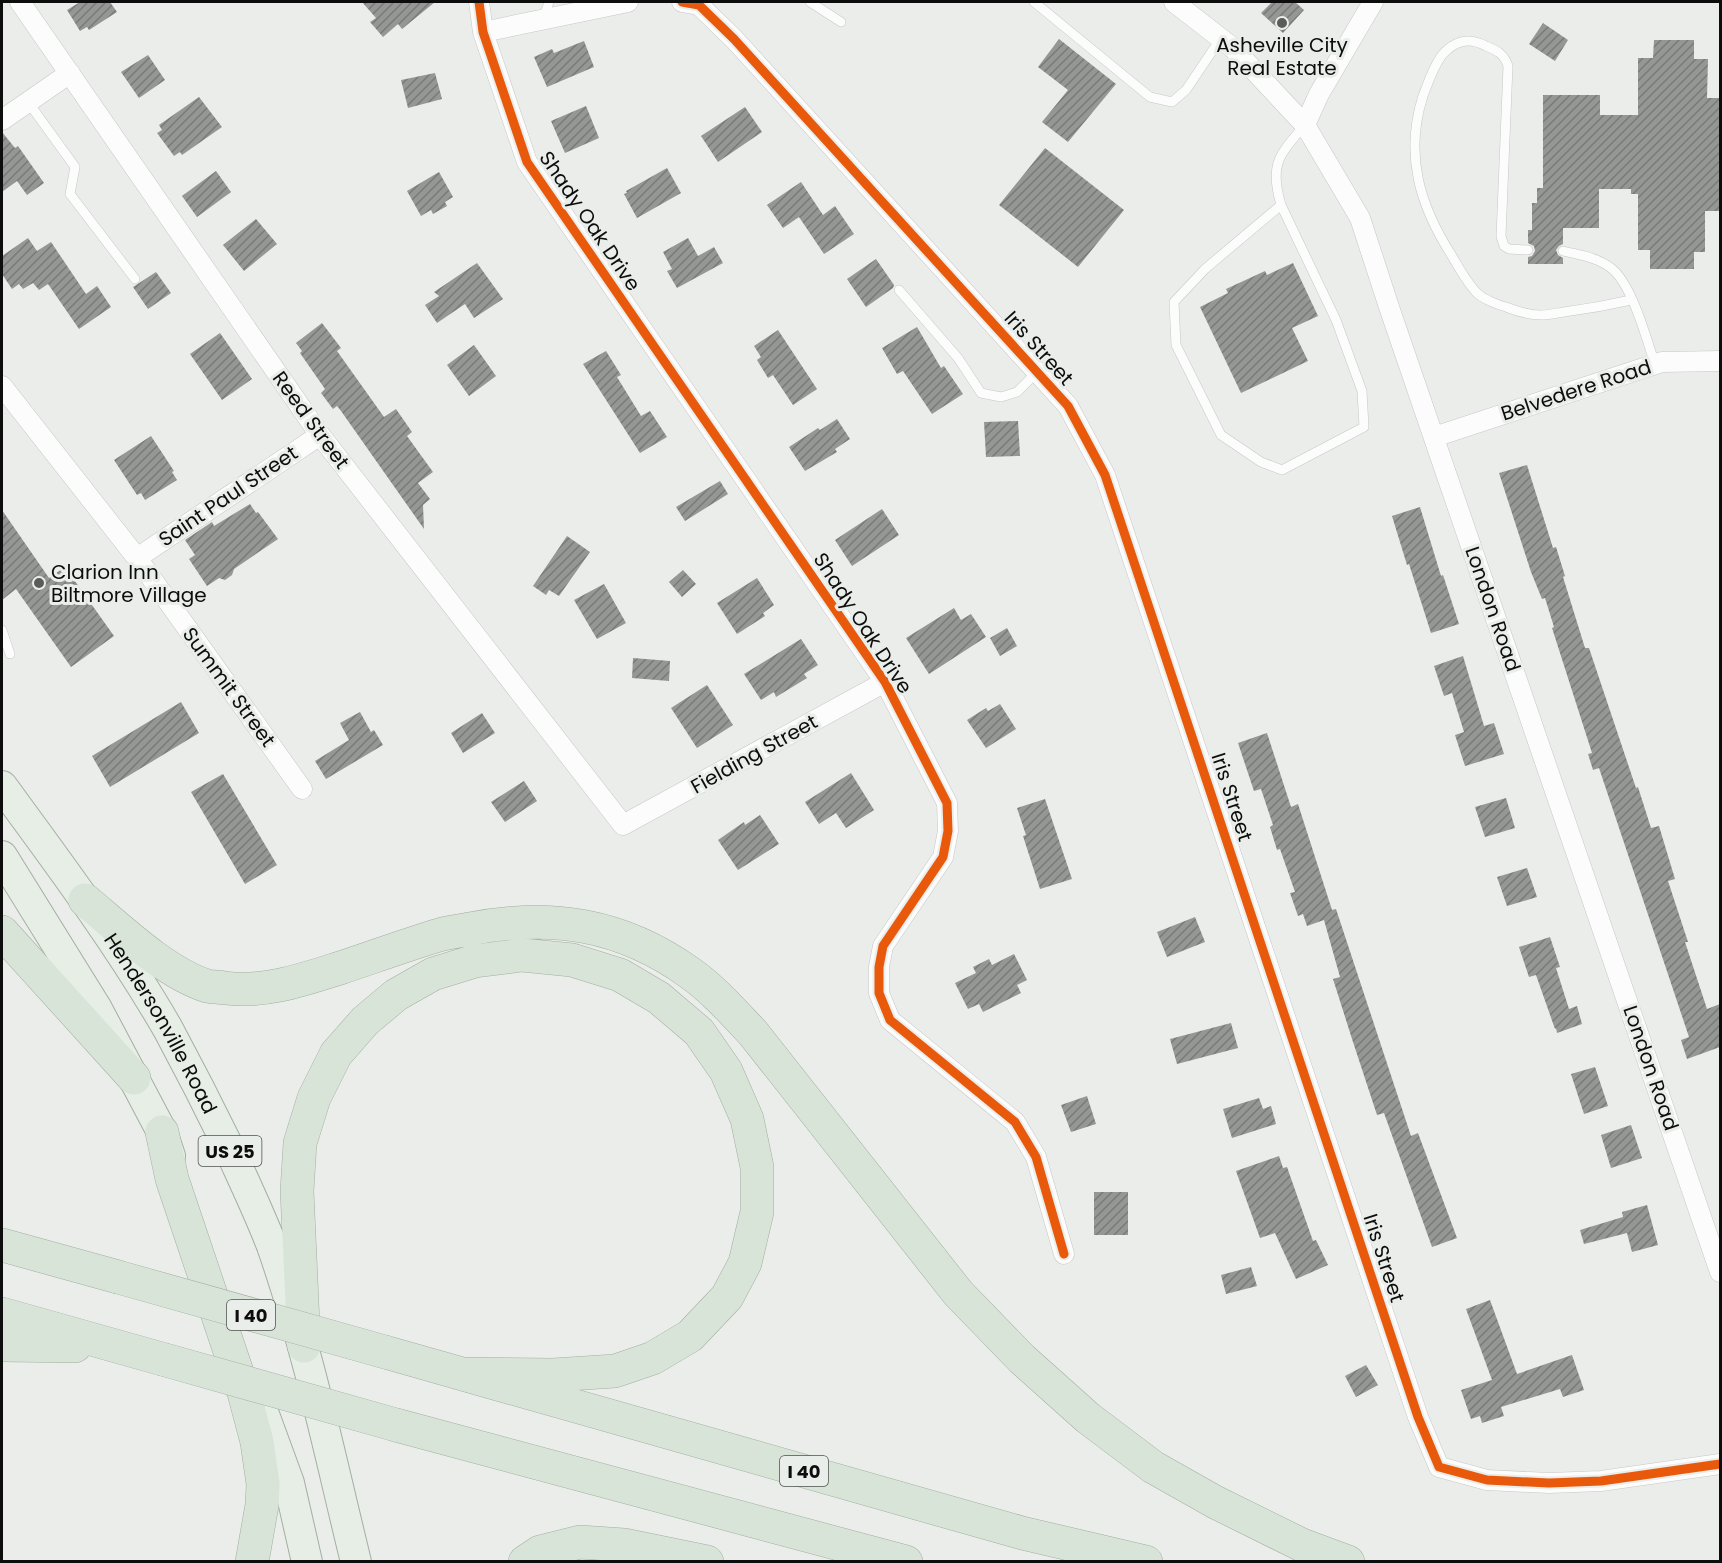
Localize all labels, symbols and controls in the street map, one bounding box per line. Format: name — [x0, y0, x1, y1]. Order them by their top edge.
marker: Asheville City Real Estate — [1275, 16, 1289, 30]
place label: Asheville City Real Estate — [1216, 31, 1348, 82]
street label: Shady Oak Drive — [533, 146, 647, 296]
street label: Iris Street — [998, 305, 1080, 391]
street label: Belvedere Road — [1497, 353, 1655, 427]
street label: Reed Street — [266, 365, 356, 475]
street label: Saint Paul Street — [153, 439, 303, 553]
street label: London Road — [1458, 543, 1528, 675]
street label: Shady Oak Drive — [807, 547, 919, 699]
place label: Clarion Inn Biltmore Village — [51, 558, 207, 609]
marker: Clarion Inn Biltmore Village — [32, 576, 46, 590]
street label: Summit Street — [176, 621, 282, 753]
street label: Fielding Street — [686, 708, 822, 800]
street label: Iris Street — [1205, 749, 1259, 845]
street label: Hendersonville Road — [97, 928, 224, 1119]
street label: London Road — [1616, 1002, 1686, 1134]
road number: US 25 — [198, 1136, 262, 1166]
street label: Iris Street — [1357, 1210, 1411, 1306]
road number: I 40 — [227, 1300, 275, 1330]
road number: I 40 — [780, 1456, 828, 1486]

